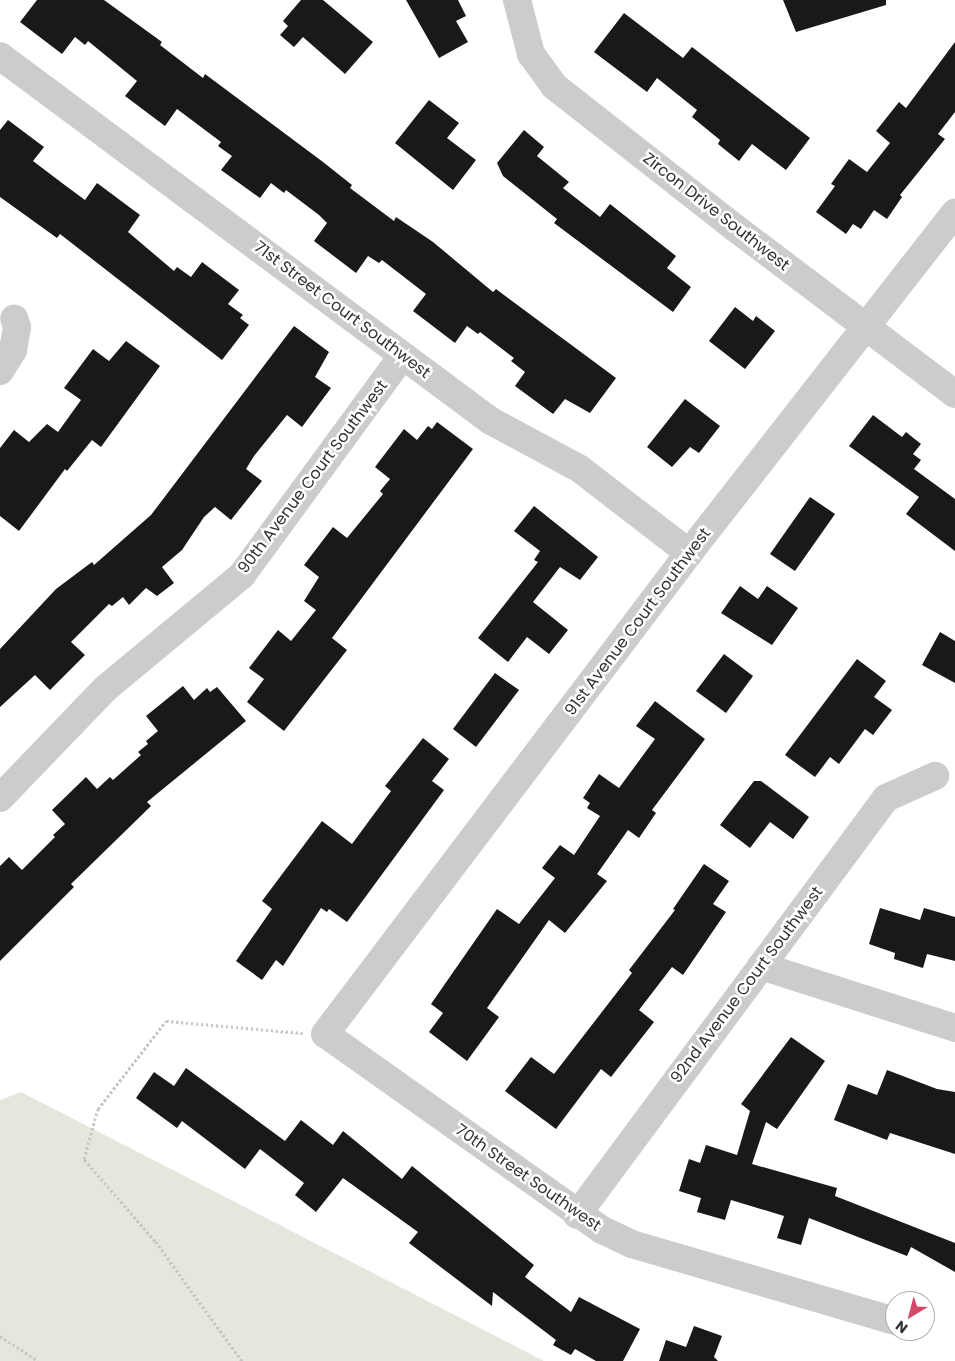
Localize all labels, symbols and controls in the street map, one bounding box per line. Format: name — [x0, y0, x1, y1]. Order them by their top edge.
street label: Zircon Drive Southwest — [639, 149, 793, 275]
street label: 71st Street Court Southwest — [250, 237, 434, 383]
street label: 90th Avenue Court Southwest — [234, 377, 392, 577]
street label: 91st Avenue Court Southwest — [561, 524, 715, 720]
street label: 92nd Avenue Court Southwest — [667, 883, 827, 1087]
street label: 70th Street Southwest — [451, 1120, 605, 1236]
north arrow — [885, 1291, 935, 1341]
text: N — [891, 1316, 912, 1338]

